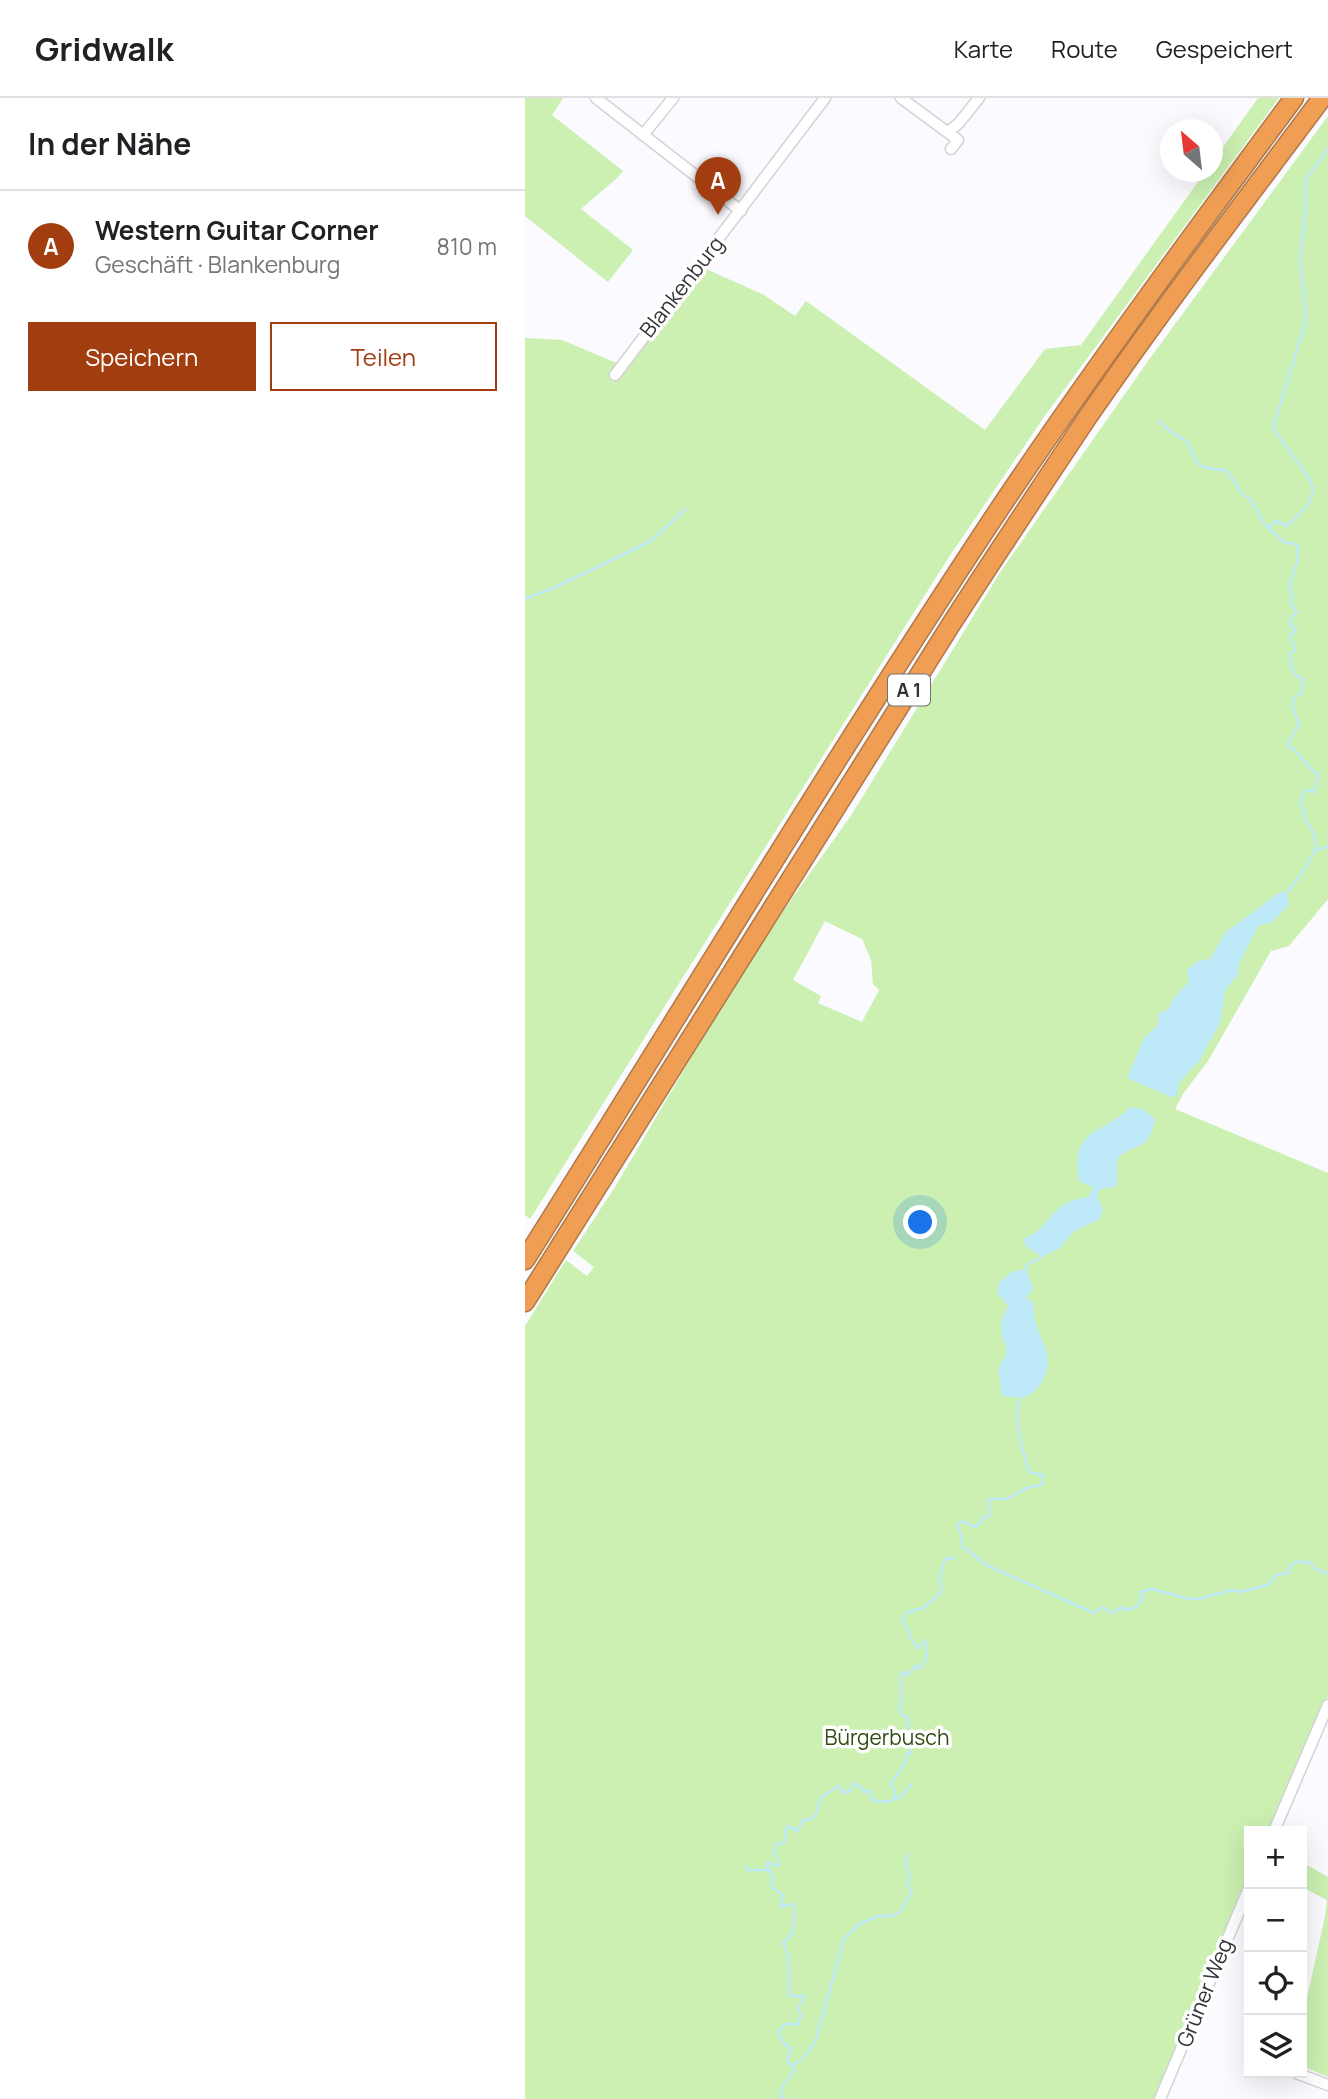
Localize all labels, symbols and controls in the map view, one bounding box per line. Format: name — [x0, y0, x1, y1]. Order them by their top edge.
text: Gridwalk — [35, 26, 173, 71]
text: Karte — [954, 32, 1013, 65]
text: Route — [1051, 32, 1118, 65]
text: Gespeichert — [1156, 32, 1293, 65]
north arrow — [1160, 119, 1223, 182]
text: In der Nähe — [28, 123, 191, 164]
pin: A — [695, 157, 741, 215]
text: Western Guitar Corner — [95, 212, 379, 248]
text: A — [43, 230, 59, 262]
text: 810 m — [437, 230, 497, 262]
street label: Blankenburg — [633, 230, 730, 343]
text: Geschäft · Blankenburg — [95, 248, 340, 280]
button: Speichern — [28, 322, 256, 391]
button: Teilen — [270, 322, 497, 391]
road number: A 1 — [888, 674, 930, 706]
your location — [903, 1205, 937, 1239]
park label: Bürgerbusch — [825, 1723, 949, 1751]
map controls — [1244, 1826, 1307, 2078]
button: + — [1244, 1826, 1307, 1889]
button: − — [1244, 1889, 1307, 1952]
street label: Grüner Weg — [1170, 1934, 1238, 2051]
button: locate — [1244, 1952, 1307, 2015]
button: layers — [1244, 2015, 1307, 2078]

